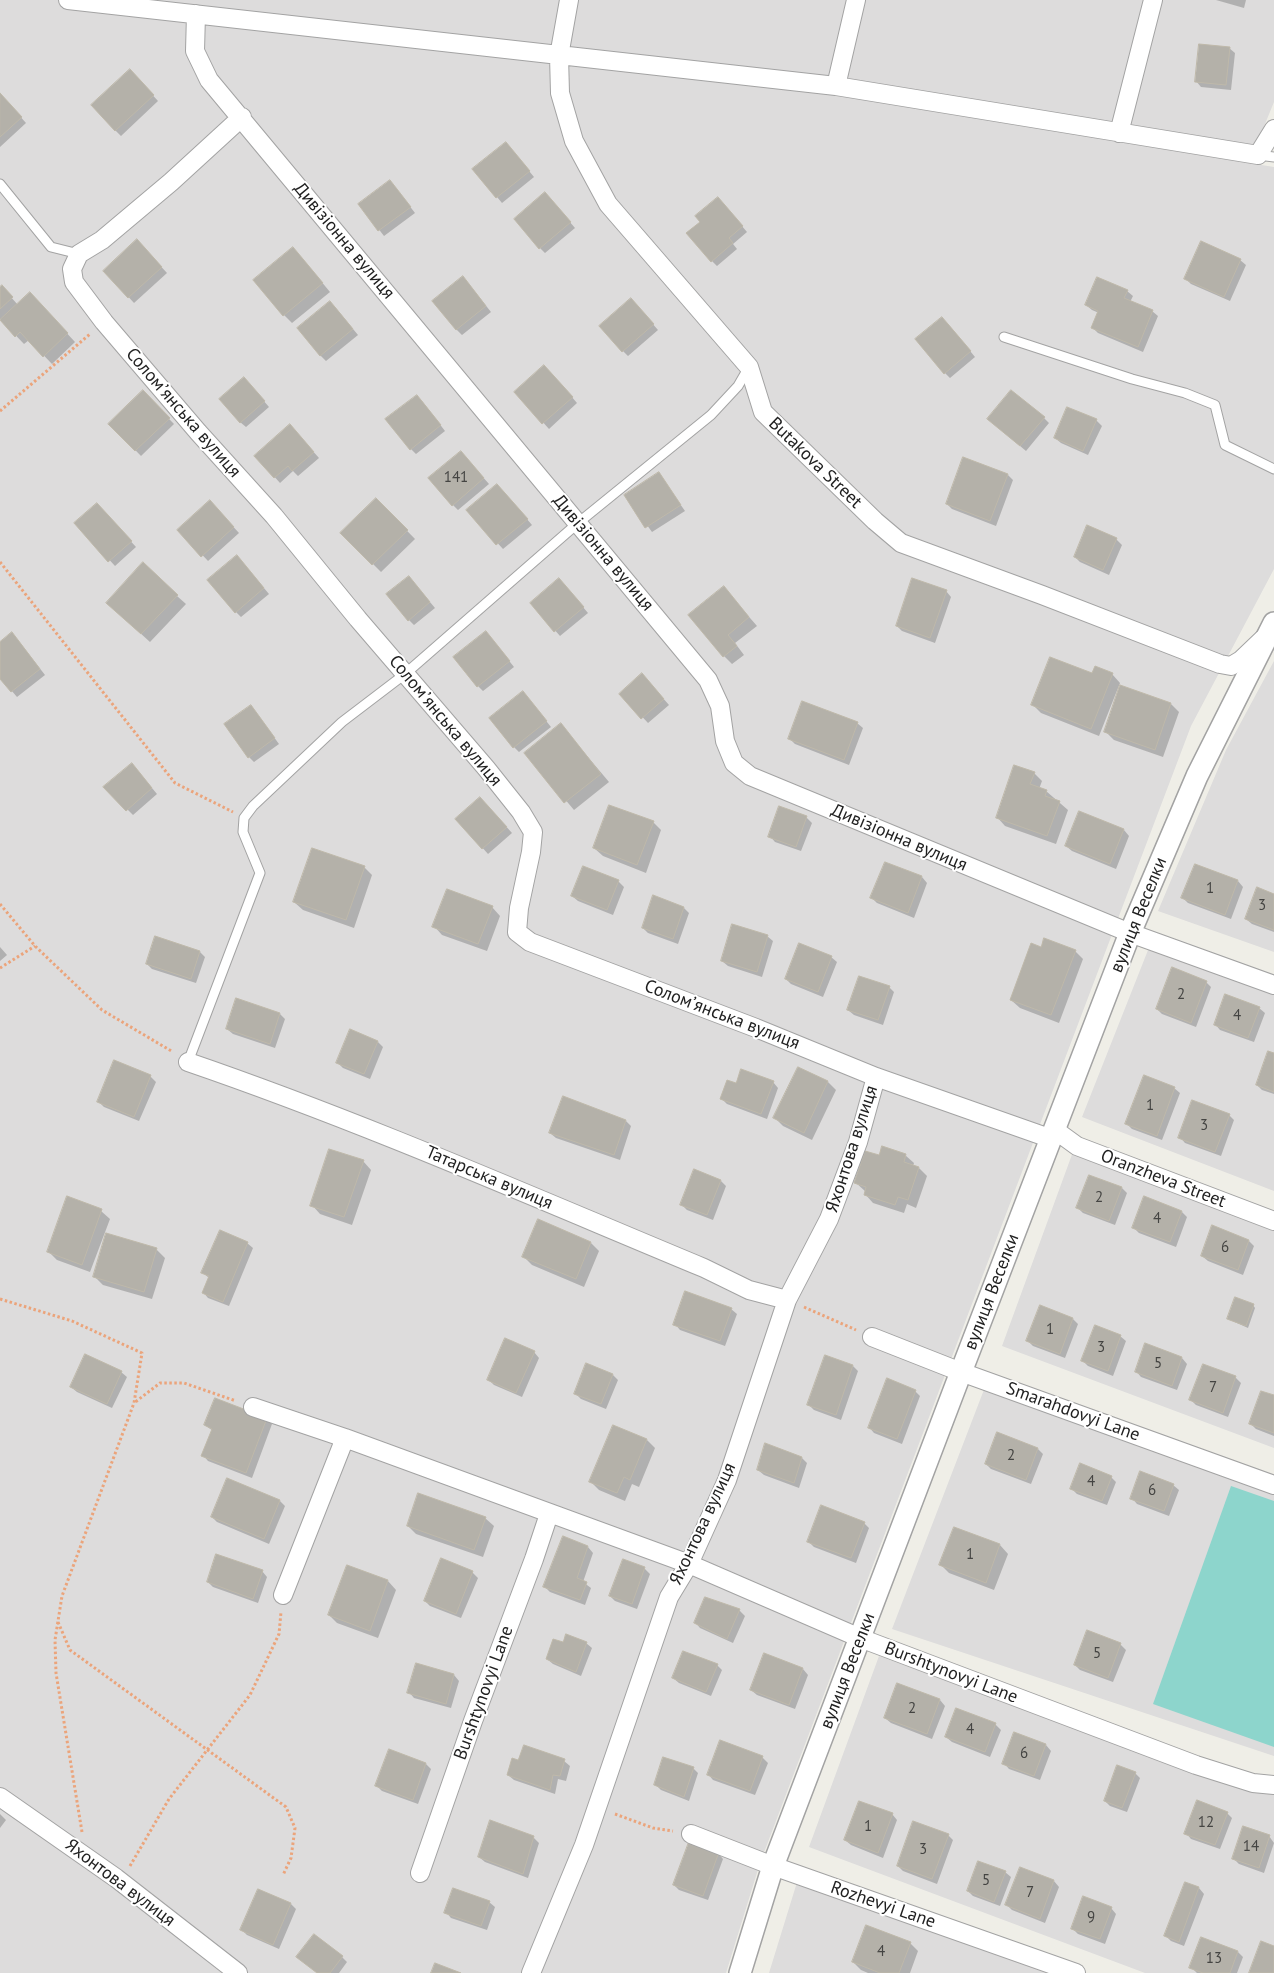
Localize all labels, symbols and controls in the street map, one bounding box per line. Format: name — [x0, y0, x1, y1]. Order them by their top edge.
street label: Дивізіонна вулиця — [289, 178, 399, 304]
street label: Соломʼянська вулиця — [121, 344, 245, 482]
street label: Butakova Street — [764, 413, 866, 513]
house number: 141 — [444, 469, 468, 487]
street label: Дивізіонна вулиця — [548, 490, 658, 616]
street label: Соломʼянська вулиця — [384, 651, 506, 791]
street label: Дивізіонна вулиця — [828, 800, 970, 876]
street label: вулиця Веселки — [1106, 854, 1172, 976]
house number: 1 — [1206, 880, 1214, 898]
house number: 3 — [1258, 897, 1266, 915]
street label: Соломʼянська вулиця — [641, 975, 803, 1055]
house number: 2 — [1177, 986, 1185, 1004]
house number: 4 — [1233, 1007, 1241, 1025]
street label: Яхонтова вулиця — [821, 1083, 883, 1215]
house number: 1 — [1146, 1097, 1154, 1115]
house number: 3 — [1200, 1117, 1208, 1135]
street label: Татарська вулиця — [422, 1141, 556, 1215]
street label: Oranzheva Street — [1097, 1145, 1229, 1213]
house number: 2 — [1095, 1189, 1103, 1207]
house number: 4 — [1153, 1210, 1161, 1228]
street label: вулиця Веселки — [960, 1231, 1024, 1353]
house number: 6 — [1221, 1239, 1229, 1257]
house number: 1 — [1046, 1321, 1054, 1339]
house number: 3 — [1097, 1339, 1105, 1357]
house number: 5 — [1154, 1355, 1162, 1373]
street label: Smarahdovyi Lane — [1003, 1378, 1143, 1446]
house number: 7 — [1209, 1379, 1217, 1397]
house number: 2 — [1007, 1447, 1015, 1465]
street label: Яхонтова вулиця — [665, 1460, 741, 1588]
house number: 4 — [1087, 1473, 1095, 1491]
house number: 6 — [1148, 1482, 1156, 1500]
house number: 1 — [966, 1546, 974, 1564]
street label: вулиця Веселки — [816, 1610, 880, 1732]
street label: Burshtynovyi Lane — [450, 1623, 518, 1763]
street label: Burshtynovyi Lane — [881, 1638, 1021, 1708]
house number: 5 — [1093, 1645, 1101, 1663]
house number: 2 — [908, 1700, 916, 1718]
house number: 4 — [966, 1721, 974, 1739]
house number: 6 — [1020, 1745, 1028, 1763]
house number: 12 — [1198, 1814, 1214, 1832]
house number: 1 — [864, 1818, 872, 1836]
street label: Яхонтова вулиця — [61, 1835, 179, 1931]
house number: 14 — [1243, 1838, 1259, 1856]
house number: 3 — [919, 1841, 927, 1859]
house number: 5 — [982, 1872, 990, 1890]
street label: Rozhevyi Lane — [828, 1877, 938, 1933]
house number: 7 — [1026, 1884, 1034, 1902]
house number: 9 — [1087, 1909, 1095, 1927]
house number: 4 — [877, 1943, 885, 1961]
house number: 13 — [1206, 1950, 1222, 1968]

